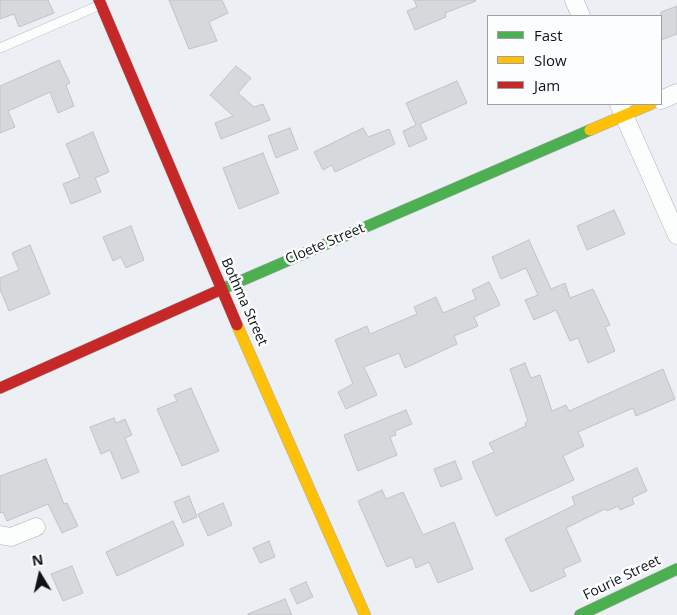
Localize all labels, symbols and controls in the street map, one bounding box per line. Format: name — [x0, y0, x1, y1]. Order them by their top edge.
legend — [487, 15, 662, 105]
text: Fast — [534, 25, 563, 45]
text: Slow — [534, 50, 567, 70]
text: Jam — [534, 75, 560, 95]
street label: Cloete Street — [283, 220, 367, 268]
street label: Bothma Street — [217, 255, 271, 349]
text: N — [30, 549, 45, 570]
north arrow — [15, 550, 65, 600]
street label: Fourie Street — [581, 552, 663, 604]

